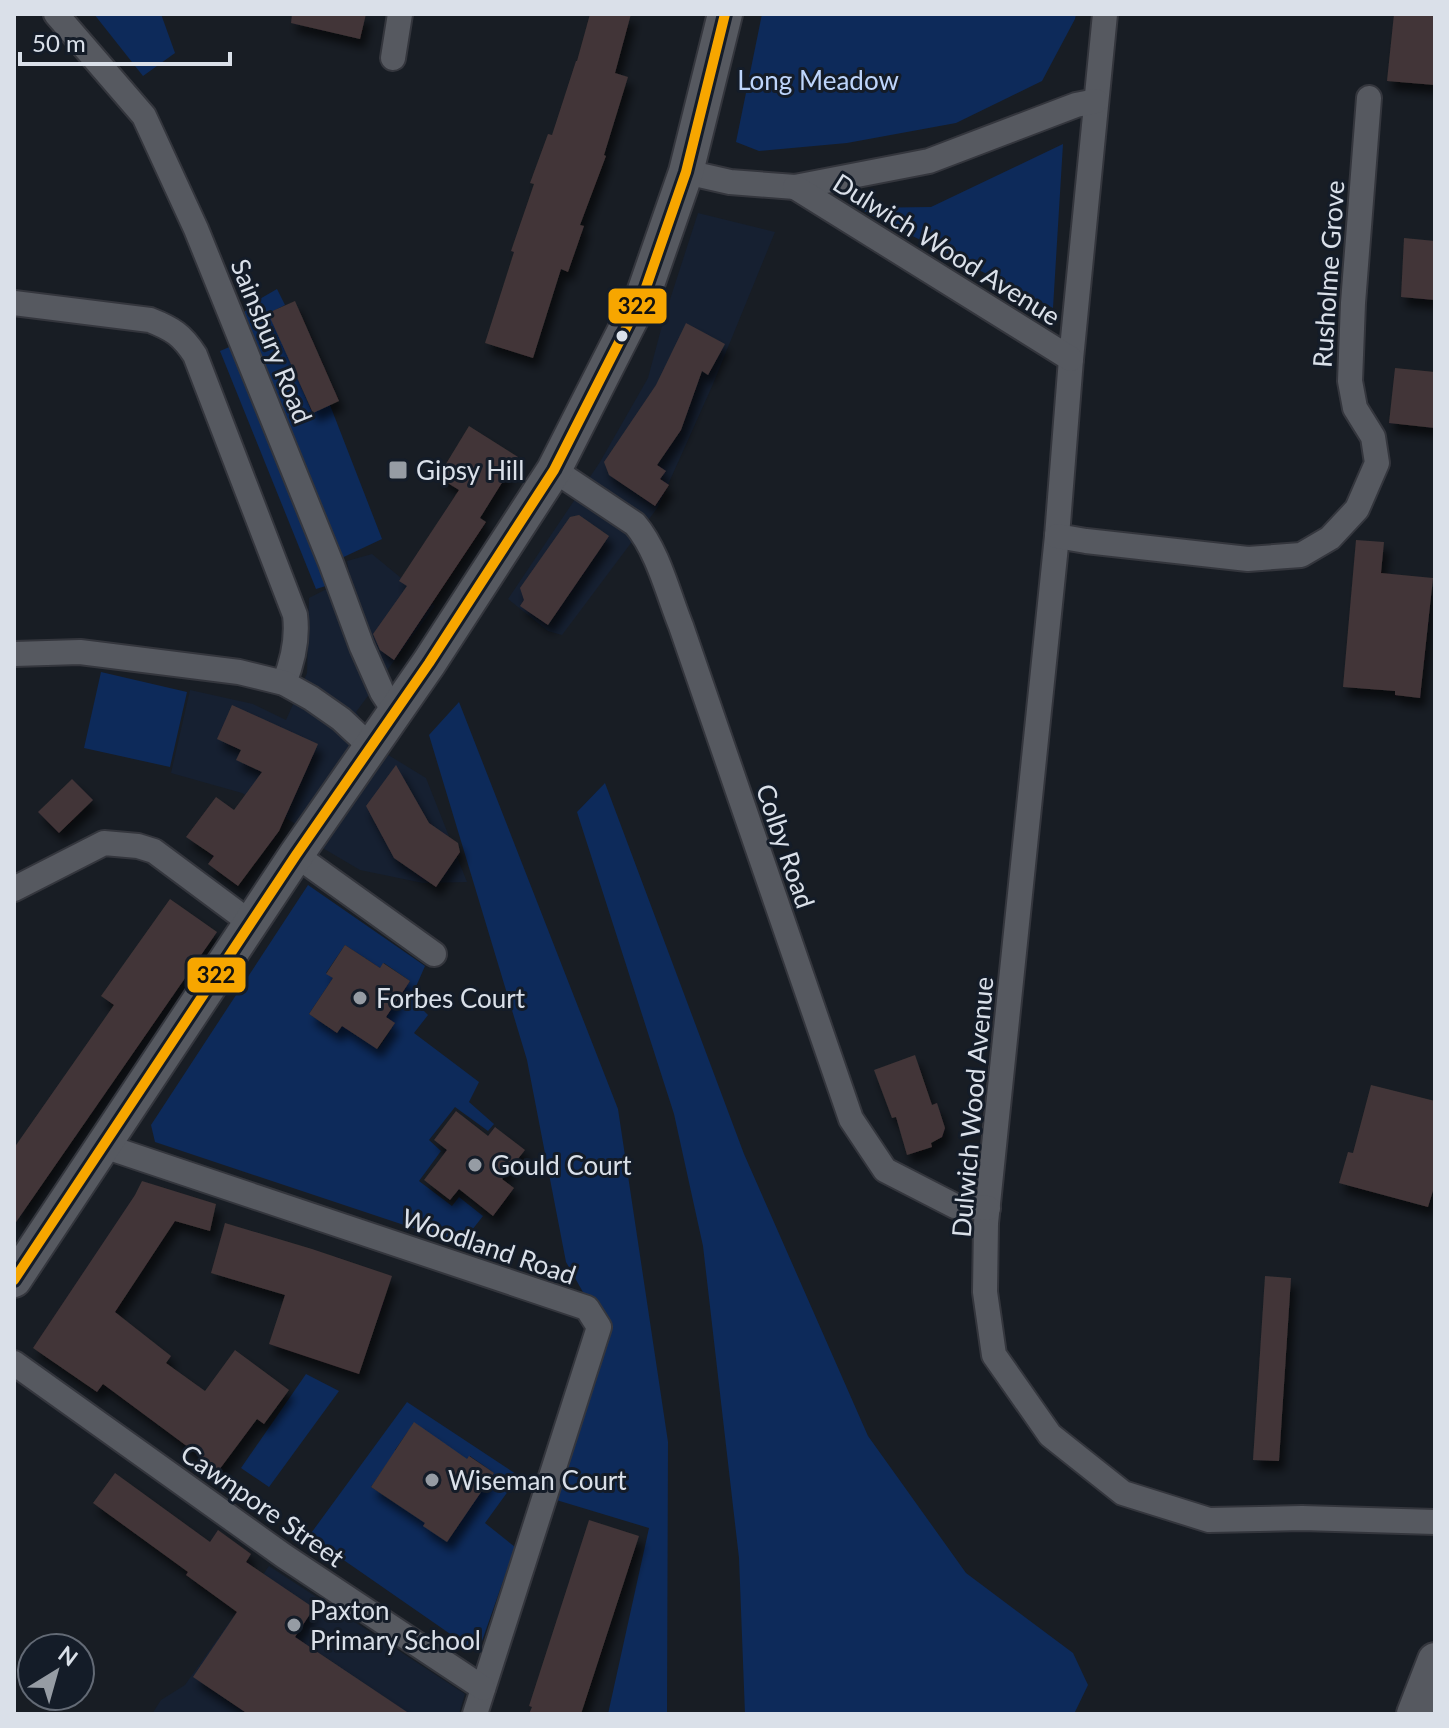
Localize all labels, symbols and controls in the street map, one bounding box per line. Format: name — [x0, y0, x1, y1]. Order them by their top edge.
scale bar — [20, 16, 230, 66]
text: 50 m — [32, 28, 86, 57]
park label: Long Meadow — [737, 64, 899, 96]
street label: Dulwich Wood Avenue — [828, 166, 1066, 332]
street label: Rusholme Grove — [1305, 179, 1351, 369]
street label: Sainsbury Road — [224, 254, 320, 428]
line badge: 322 — [607, 287, 668, 325]
text: 322 — [618, 292, 656, 319]
unlabelled marker — [614, 328, 630, 344]
place label: Gipsy Hill — [416, 454, 524, 486]
marker: Gipsy Hill — [387, 459, 409, 481]
street label: Colby Road — [750, 780, 822, 912]
line badge: 322 — [186, 956, 247, 994]
text: 322 — [197, 961, 235, 988]
street label: Dulwich Wood Avenue — [945, 975, 999, 1239]
place label: Forbes Court — [376, 982, 526, 1014]
marker: Forbes Court — [351, 989, 369, 1007]
place label: Gould Court — [491, 1149, 632, 1181]
marker: Gould Court — [466, 1156, 484, 1174]
street label: Woodland Road — [398, 1201, 580, 1291]
street label: Cawnpore Street — [175, 1437, 351, 1574]
place label: Wiseman Court — [448, 1464, 627, 1496]
marker: Wiseman Court — [423, 1471, 441, 1489]
place label: Paxton Primary School — [310, 1594, 481, 1656]
marker: Paxton Primary School — [285, 1616, 303, 1634]
north arrow — [16, 1632, 96, 1712]
text: N — [53, 1640, 83, 1672]

